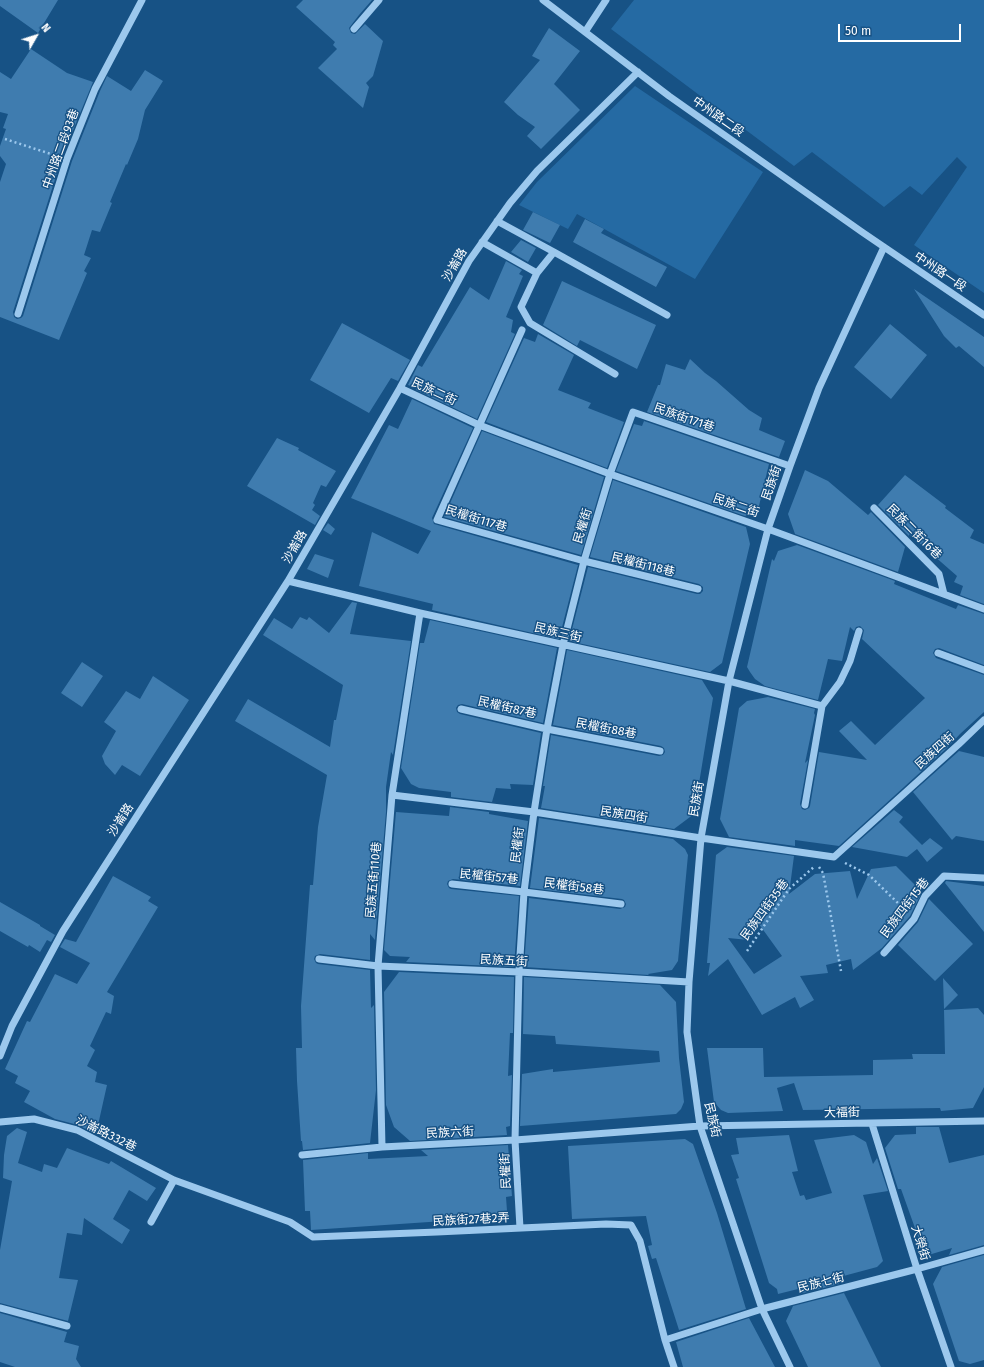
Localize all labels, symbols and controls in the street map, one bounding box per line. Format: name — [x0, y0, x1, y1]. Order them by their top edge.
north arrow — [16, 16, 56, 56]
scale bar — [840, 16, 963, 42]
text: N — [38, 21, 53, 35]
text: 50 m — [845, 24, 871, 38]
street label: 中州路二段 — [689, 94, 747, 140]
street label: 中州路二段93巷 — [40, 107, 82, 191]
street label: 沙崙路 — [440, 246, 470, 284]
street label: 中州路一段 — [911, 249, 969, 295]
street label: 民族二街 — [409, 375, 459, 409]
street label: 民族街171巷 — [652, 401, 716, 435]
street label: 民族街 — [759, 464, 785, 502]
street label: 民族二街 — [711, 491, 761, 521]
street label: 民族二街16巷 — [884, 502, 944, 562]
street label: 民權街117巷 — [444, 503, 508, 535]
street label: 民權街 — [571, 507, 595, 545]
street label: 沙崙路 — [280, 528, 310, 566]
street label: 民權街118巷 — [610, 550, 676, 580]
street label: 民族三街 — [533, 621, 583, 645]
street label: 民權街87巷 — [476, 694, 538, 722]
street label: 民權街88巷 — [575, 716, 637, 742]
street label: 民族四街 — [912, 730, 958, 772]
street label: 民族街 — [687, 780, 707, 818]
street label: 沙崙路 — [105, 801, 137, 839]
street label: 民族四街 — [599, 804, 649, 826]
street label: 民權街 — [509, 826, 527, 864]
street label: 民族五街110巷 — [363, 841, 385, 919]
street label: 民權街57巷 — [459, 867, 519, 887]
street label: 民族四街15巷 — [878, 875, 932, 941]
street label: 民權街58巷 — [543, 876, 605, 898]
street label: 民族四街35巷 — [738, 877, 792, 943]
street label: 民族五街 — [480, 953, 528, 969]
street label: 民族街 — [701, 1101, 723, 1139]
street label: 大福街 — [824, 1105, 860, 1121]
street label: 沙崙路332巷 — [73, 1113, 139, 1155]
street label: 民族六街 — [426, 1125, 474, 1141]
street label: 民權街 — [498, 1153, 514, 1189]
street label: 民族街27巷2弄 — [432, 1211, 510, 1229]
street label: 大榮街 — [908, 1224, 932, 1262]
street label: 民族七街 — [796, 1270, 846, 1296]

